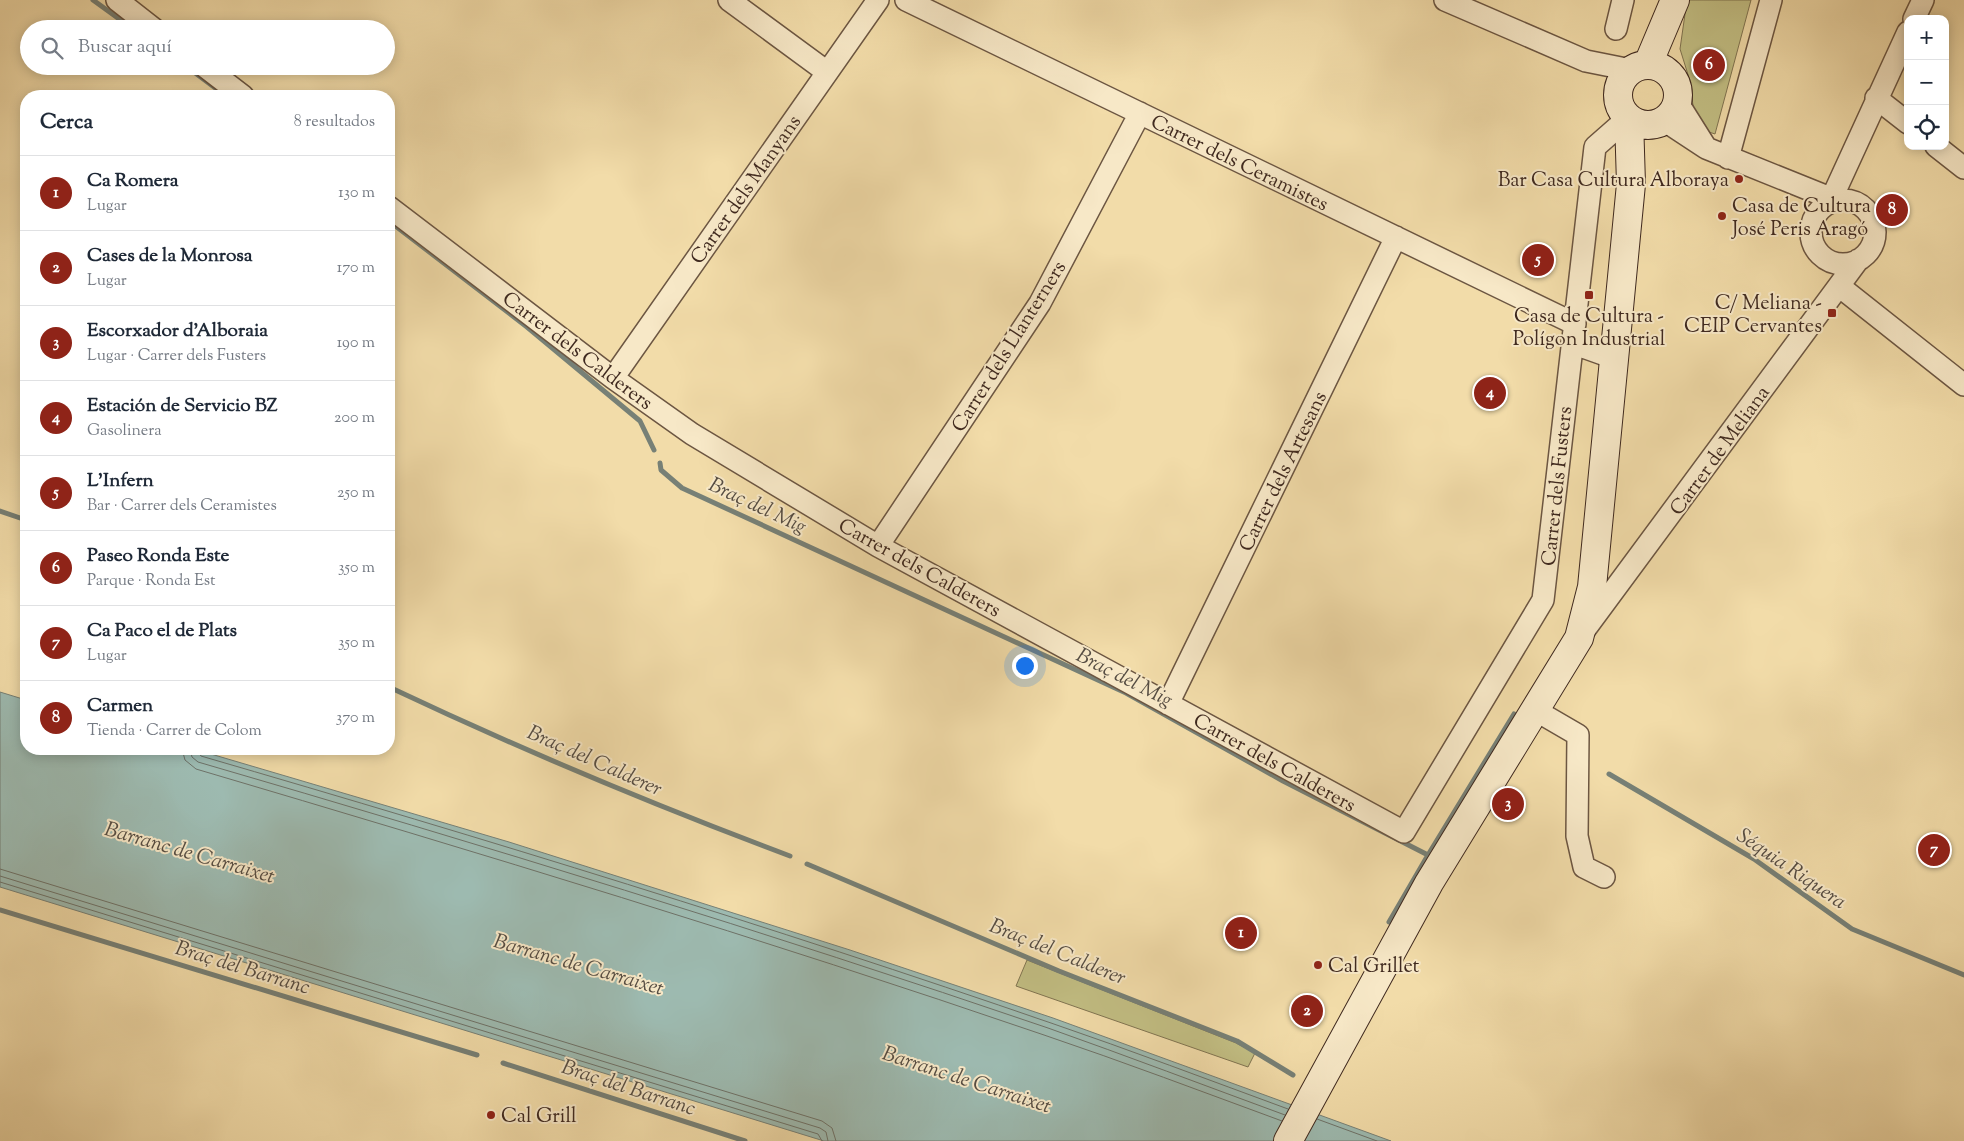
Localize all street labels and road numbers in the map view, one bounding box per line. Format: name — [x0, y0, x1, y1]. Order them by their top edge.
street label: Carrer dels Ceramistes — [1145, 109, 1333, 220]
street label: Carrer dels Manyans — [685, 110, 810, 271]
street label: Carrer dels Llanterners — [946, 256, 1075, 439]
street label: Carrer dels Calderers — [495, 286, 658, 418]
street label: Carrer de Meliana — [1664, 381, 1778, 522]
street label: Carrer dels Artesans — [1233, 387, 1336, 557]
street label: Carrer dels Fusters — [1536, 405, 1581, 568]
street label: Carrer dels Calderers — [832, 512, 1005, 626]
street label: Carrer dels Calderers — [1187, 707, 1360, 821]

